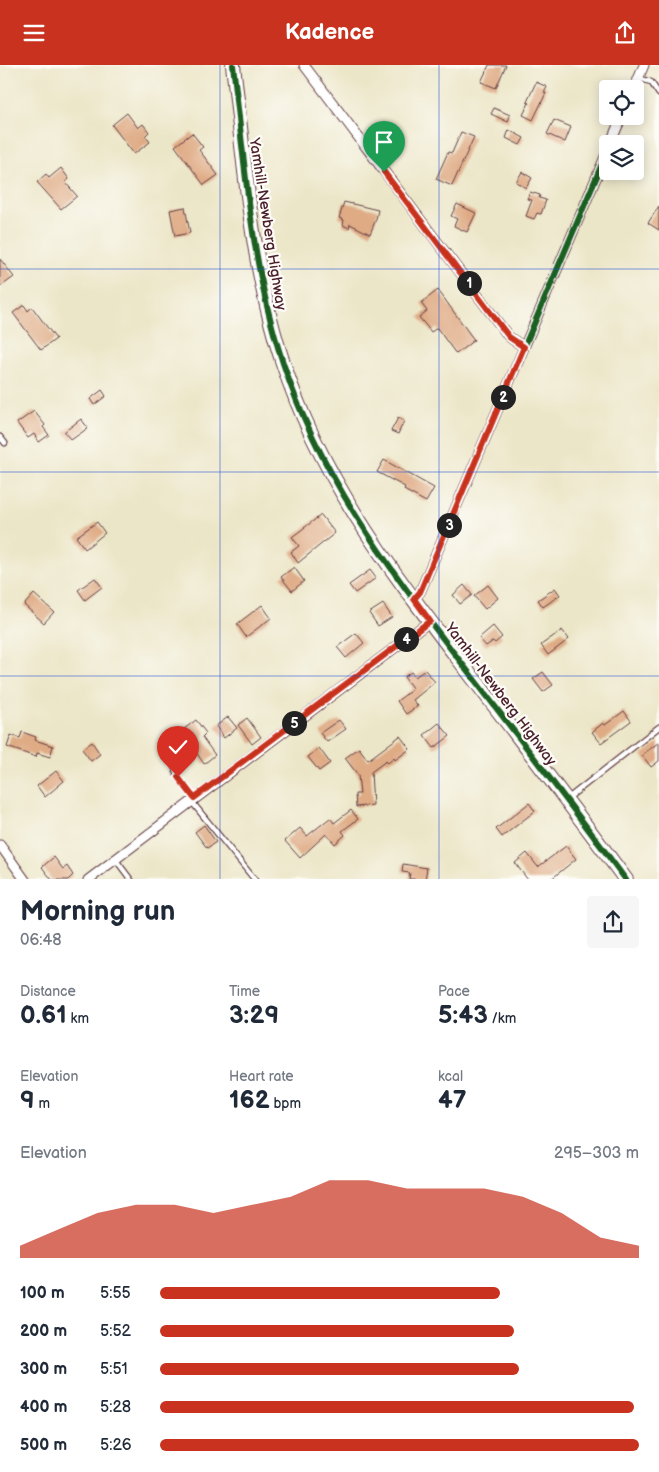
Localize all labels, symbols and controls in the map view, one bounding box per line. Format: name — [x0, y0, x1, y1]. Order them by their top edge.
icon: menu — [20, 19, 48, 47]
text: Kadence — [285, 19, 374, 46]
icon: share — [611, 19, 639, 47]
map controls — [599, 80, 644, 180]
button: locate — [599, 80, 644, 125]
pin — [363, 121, 405, 172]
icon: arrive — [370, 128, 398, 156]
button: layers — [599, 135, 644, 180]
street label: Yamhill-Newberg Highway — [244, 136, 291, 312]
pin: 1 — [456, 271, 482, 295]
text: 1 — [467, 275, 472, 292]
pin: 2 — [490, 385, 516, 409]
text: 2 — [499, 389, 508, 406]
pin: 3 — [436, 513, 462, 537]
text: 3 — [445, 517, 454, 534]
street label: Yamhill-Newberg Highway — [440, 618, 561, 770]
pin: 4 — [394, 627, 418, 651]
text: 4 — [402, 631, 411, 648]
pin: 5 — [282, 711, 306, 735]
text: 5 — [290, 715, 299, 732]
pin — [157, 726, 199, 777]
icon: check — [164, 733, 192, 761]
text: Morning run — [20, 895, 175, 928]
button: share — [587, 896, 639, 948]
text: 06:48 — [20, 931, 62, 950]
text: Distance — [20, 983, 76, 1000]
text: Time — [229, 983, 260, 1000]
text: Pace — [438, 983, 470, 1000]
text: 0.61 — [20, 1000, 67, 1031]
text: 3:29 — [229, 1000, 279, 1031]
text: 5:43 — [438, 1000, 488, 1031]
text: km — [67, 1010, 89, 1027]
text: /km — [488, 1010, 516, 1027]
text: Elevation — [20, 1068, 78, 1085]
text: Heart rate — [229, 1068, 294, 1085]
text: kcal — [438, 1068, 463, 1085]
text: 9 — [20, 1085, 35, 1116]
text: 162 — [229, 1085, 270, 1116]
text: 47 — [438, 1085, 467, 1116]
text: m — [35, 1095, 50, 1112]
text: bpm — [270, 1095, 301, 1112]
text: Elevation — [20, 1144, 87, 1163]
text: 295–303 m — [554, 1144, 639, 1163]
text: 100 m — [20, 1284, 65, 1303]
text: 5:55 — [100, 1284, 131, 1303]
text: 200 m — [20, 1322, 67, 1341]
text: 5:52 — [100, 1322, 131, 1341]
text: 300 m — [20, 1360, 67, 1379]
text: 5:51 — [100, 1360, 128, 1379]
text: 400 m — [20, 1398, 67, 1417]
text: 5:28 — [100, 1398, 131, 1417]
text: 500 m — [20, 1436, 67, 1455]
text: 5:26 — [100, 1436, 132, 1455]

